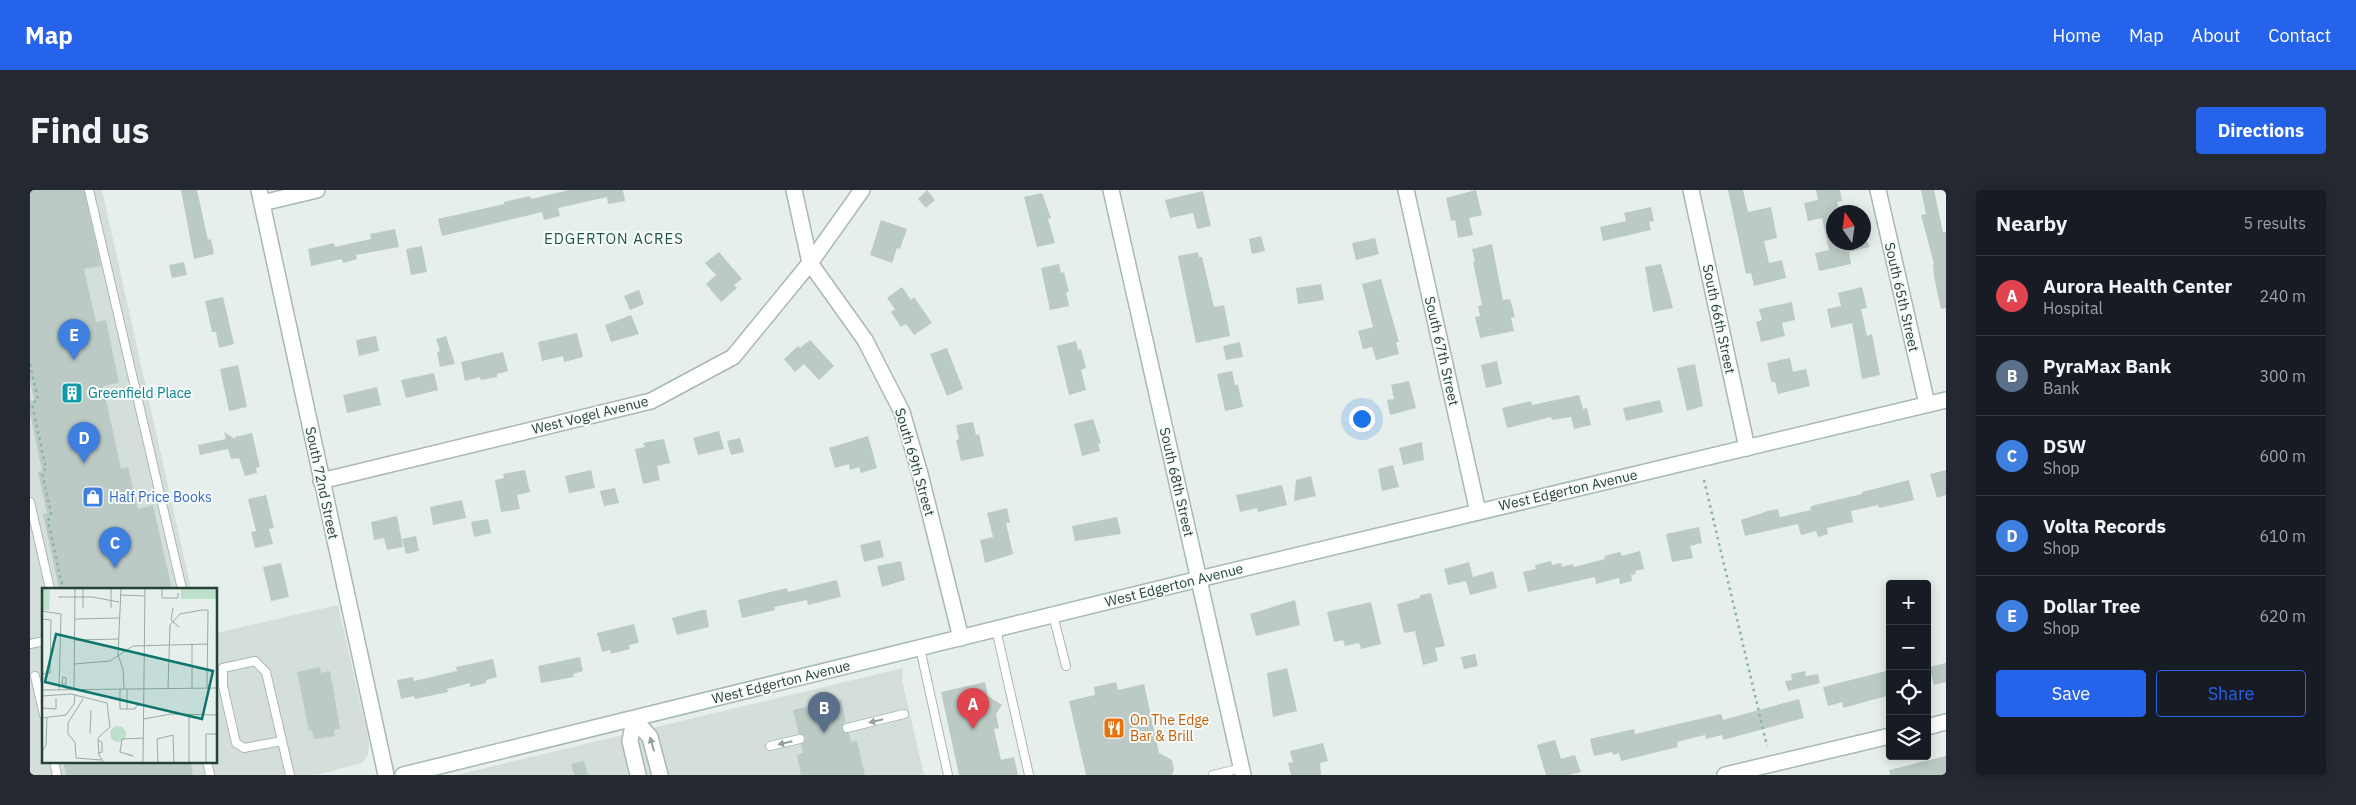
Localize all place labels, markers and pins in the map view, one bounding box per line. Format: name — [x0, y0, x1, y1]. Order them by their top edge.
pin: E — [58, 319, 90, 360]
building icon: Greenfield Place — [60, 381, 84, 405]
place label: Greenfield Place — [88, 384, 192, 402]
pin: D — [68, 422, 100, 463]
shop icon: Half Price Books — [81, 485, 105, 509]
place label: Half Price Books — [109, 488, 212, 506]
pin: C — [99, 527, 131, 568]
pin: A — [957, 688, 989, 729]
pin: B — [808, 692, 840, 733]
place label: On The Edge Bar & Brill — [1130, 711, 1210, 745]
restaurant icon: On The Edge Bar & Brill — [1102, 716, 1126, 740]

